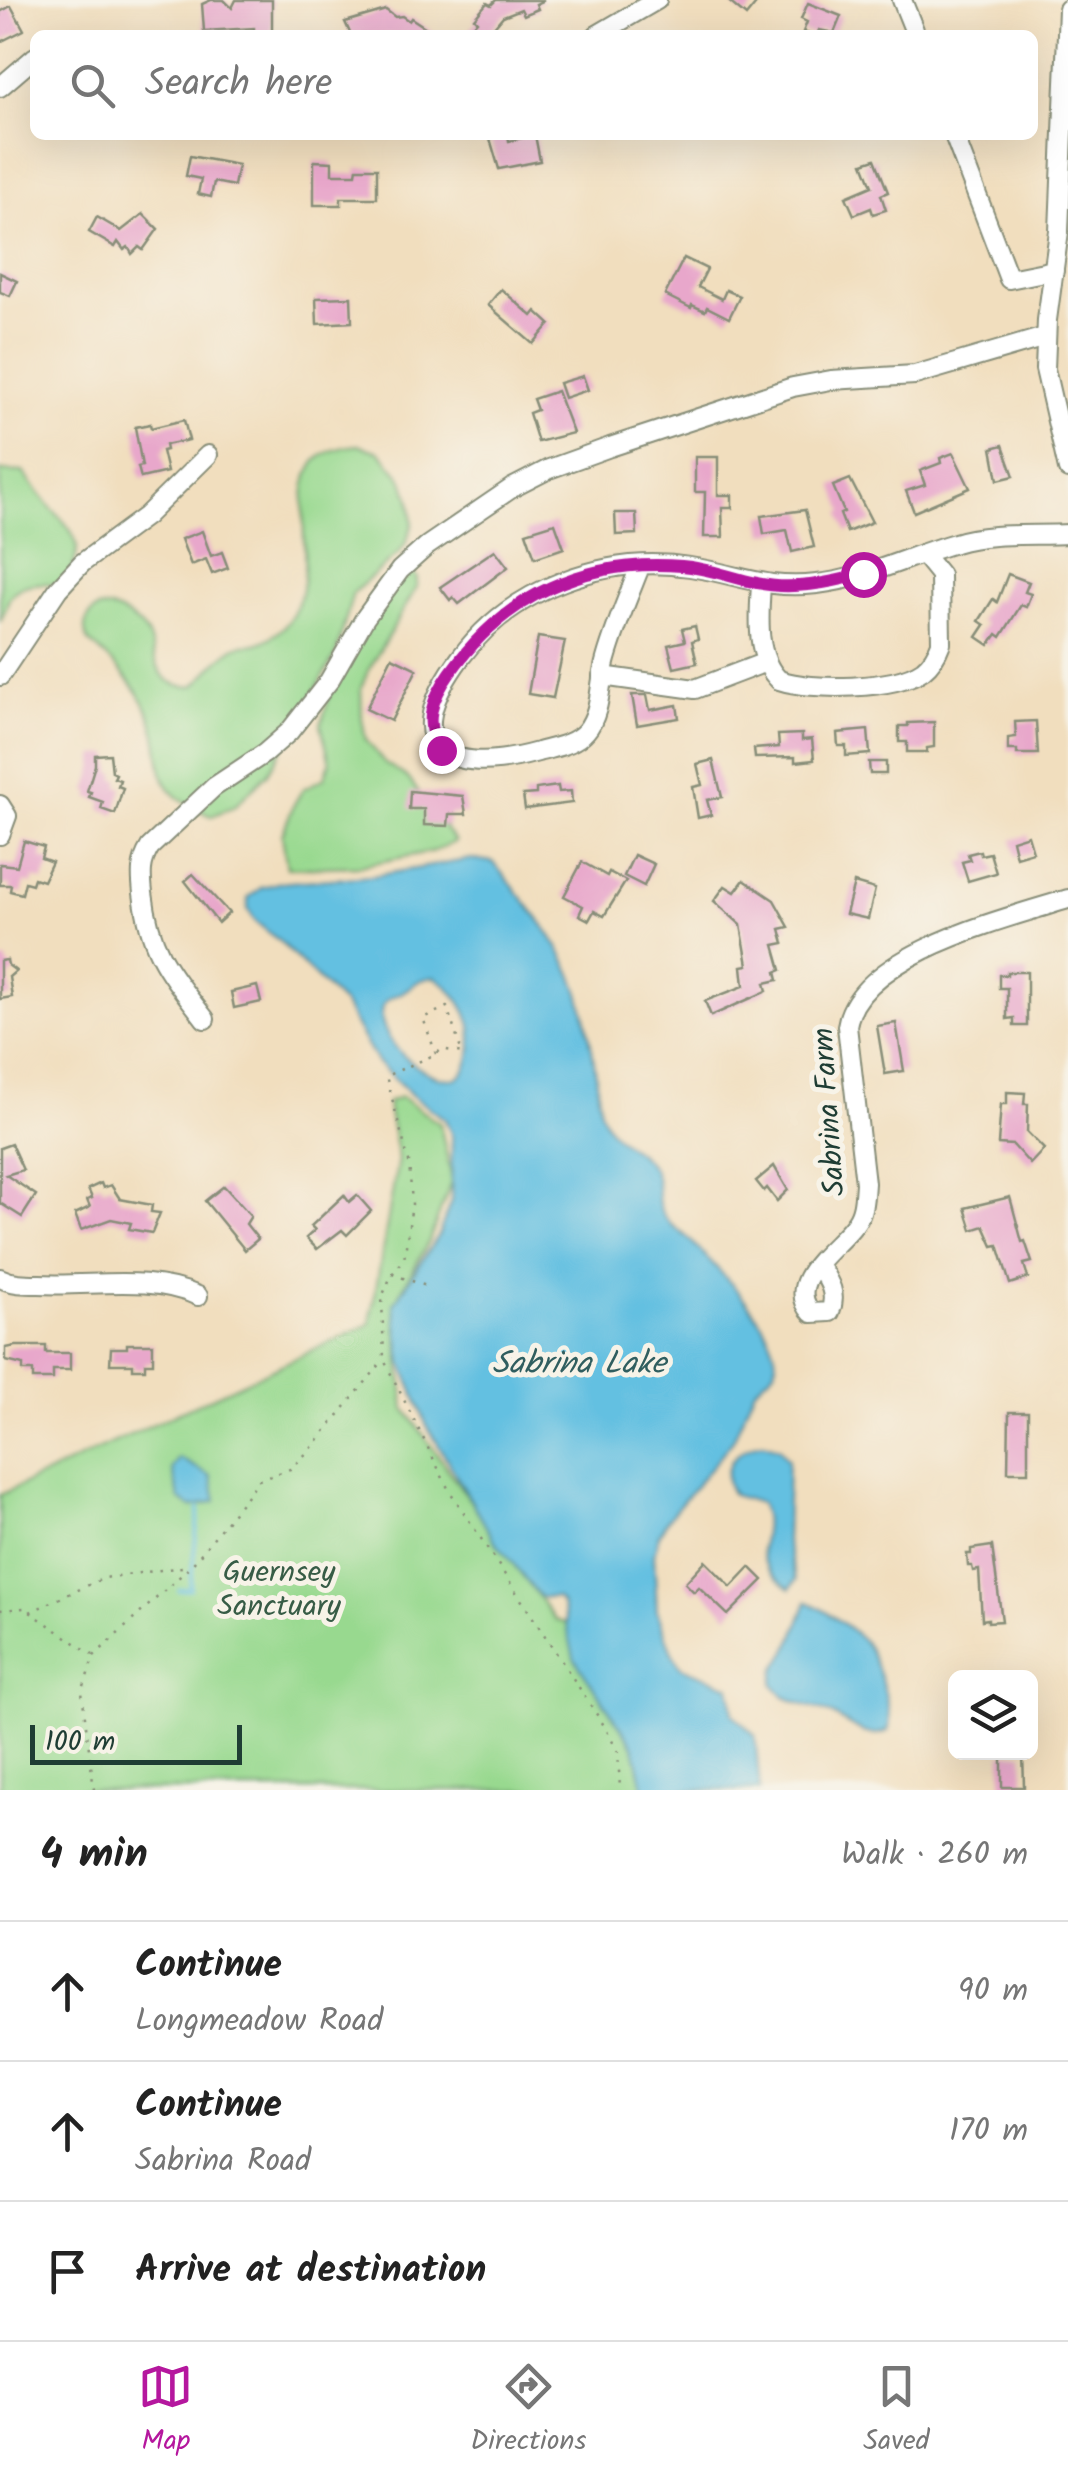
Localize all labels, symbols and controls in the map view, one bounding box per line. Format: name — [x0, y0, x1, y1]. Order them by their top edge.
search box — [30, 30, 1038, 140]
text: Search here — [145, 55, 332, 115]
icon: search — [65, 58, 120, 113]
route start — [841, 552, 887, 598]
route end — [419, 728, 465, 774]
street label: Sabrina Farm — [800, 1026, 860, 1198]
water label: Sabrina Lake — [492, 1339, 668, 1390]
park label: Guernsey Sanctuary — [217, 1549, 342, 1631]
map controls — [948, 1670, 1038, 1760]
button: layers — [948, 1670, 1038, 1760]
scale bar — [30, 1720, 242, 1764]
text: 100 m — [45, 1720, 115, 1765]
text: 4 min — [40, 1822, 148, 1889]
text: Walk · 260 m — [841, 1830, 1028, 1881]
text: Continue — [135, 1936, 282, 1996]
icon: ahead — [40, 1964, 95, 2019]
text: 90 m — [958, 1966, 1028, 2017]
text: Longmeadow Road — [135, 1996, 383, 2047]
text: Continue — [135, 2076, 282, 2136]
icon: ahead — [40, 2104, 95, 2159]
text: 170 m — [949, 2106, 1028, 2157]
text: Sabrina Road — [135, 2136, 311, 2187]
text: Arrive at destination — [135, 2241, 486, 2301]
icon: arrive — [40, 2244, 95, 2299]
tab: Map — [138, 2359, 193, 2464]
tab: Directions — [470, 2359, 586, 2464]
tab: Saved — [863, 2359, 930, 2464]

